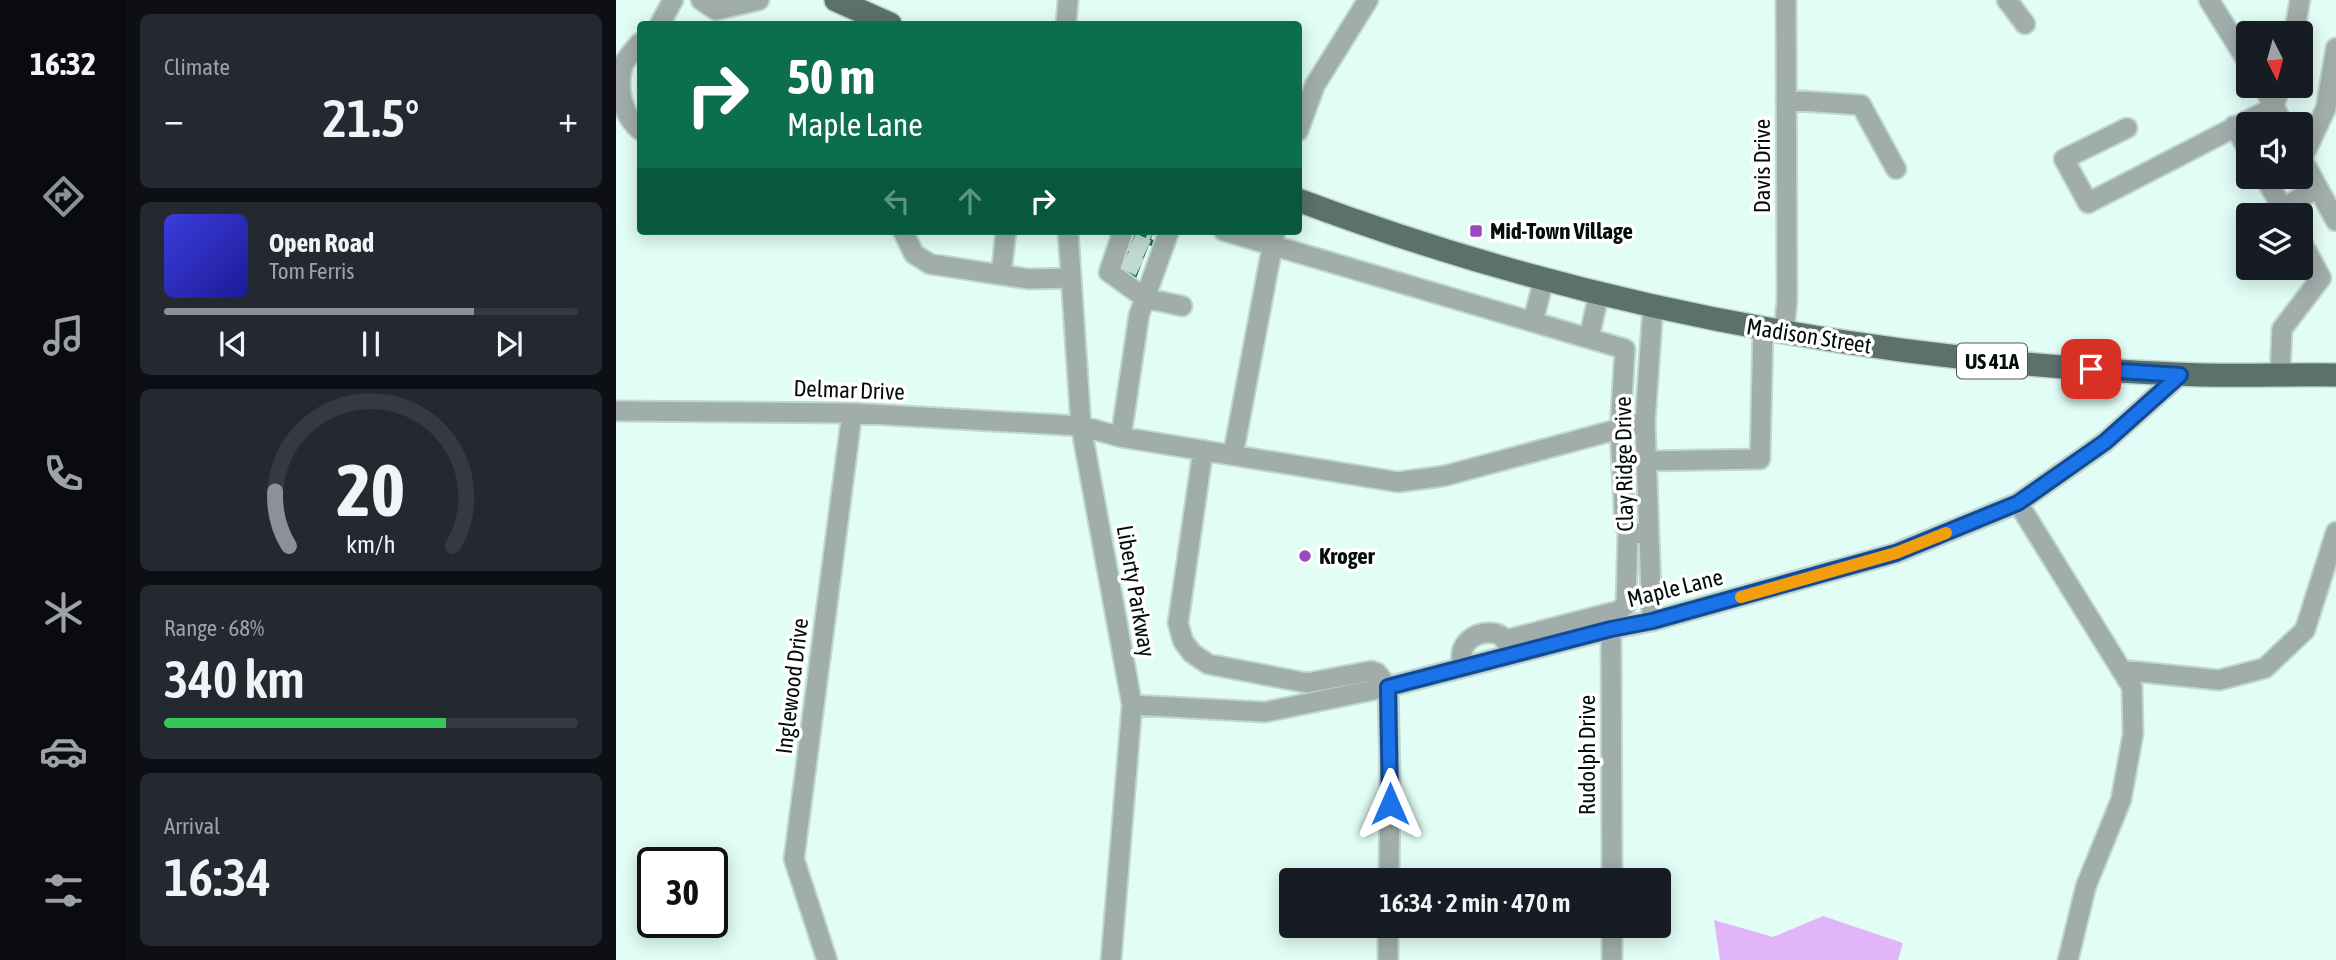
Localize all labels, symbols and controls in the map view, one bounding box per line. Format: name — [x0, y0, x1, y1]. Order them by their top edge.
north arrow — [2236, 21, 2314, 98]
map controls — [2236, 21, 2313, 280]
text: 16:32 — [30, 45, 96, 82]
text: 50 m — [787, 48, 875, 104]
icon: right — [672, 49, 763, 140]
text: Climate — [164, 54, 230, 80]
text: 21.5° — [323, 88, 419, 148]
text: − — [164, 97, 184, 140]
text: + — [558, 97, 578, 140]
text: Maple Lane — [787, 106, 923, 143]
button: sound — [2236, 112, 2313, 189]
street label: Davis Drive — [1749, 119, 1775, 213]
icon: directions — [39, 172, 88, 221]
icon: left — [878, 182, 916, 220]
icon: ahead — [951, 182, 989, 220]
icon: right — [1024, 182, 1062, 220]
button: layers — [2236, 203, 2313, 280]
place label: Mid-Town Village — [1490, 218, 1633, 244]
marker: Mid-Town Village — [1468, 223, 1484, 239]
text: Open Road — [269, 228, 374, 258]
text: Tom Ferris — [269, 258, 354, 284]
icon: music — [39, 311, 88, 360]
street label: Madison Street — [1745, 313, 1873, 359]
icon: previous — [214, 325, 252, 363]
icon: pause — [352, 325, 390, 363]
icon: next — [490, 325, 528, 363]
pin — [2061, 339, 2121, 399]
road number: US 41A — [1957, 344, 2027, 378]
icon: arrive — [2072, 350, 2110, 388]
street label: Delmar Drive — [793, 375, 905, 405]
street label: Clay Ridge Drive — [1610, 396, 1638, 532]
text: 20 — [337, 448, 405, 531]
icon: phone — [39, 449, 88, 498]
street label: Liberty Parkway — [1112, 523, 1160, 659]
text: km/h — [346, 530, 396, 558]
place label: Kroger — [1319, 543, 1376, 569]
marker: Kroger — [1297, 548, 1313, 564]
street label: Maple Lane — [1624, 564, 1726, 612]
icon: climate — [39, 588, 88, 637]
text: Range · 68% — [164, 615, 264, 641]
street label: Inglewood Drive — [771, 617, 813, 755]
text: 340 km — [164, 649, 305, 709]
street label: Rudolph Drive — [1574, 695, 1600, 815]
icon: car — [39, 727, 88, 776]
position arrow — [1353, 767, 1427, 841]
text: Arrival — [164, 813, 220, 839]
text: 16:34 — [164, 847, 271, 907]
speed limit sign: 30 — [637, 847, 728, 938]
icon: filters — [39, 866, 88, 915]
text: 16:34 · 2 min · 470 m — [1380, 888, 1570, 918]

